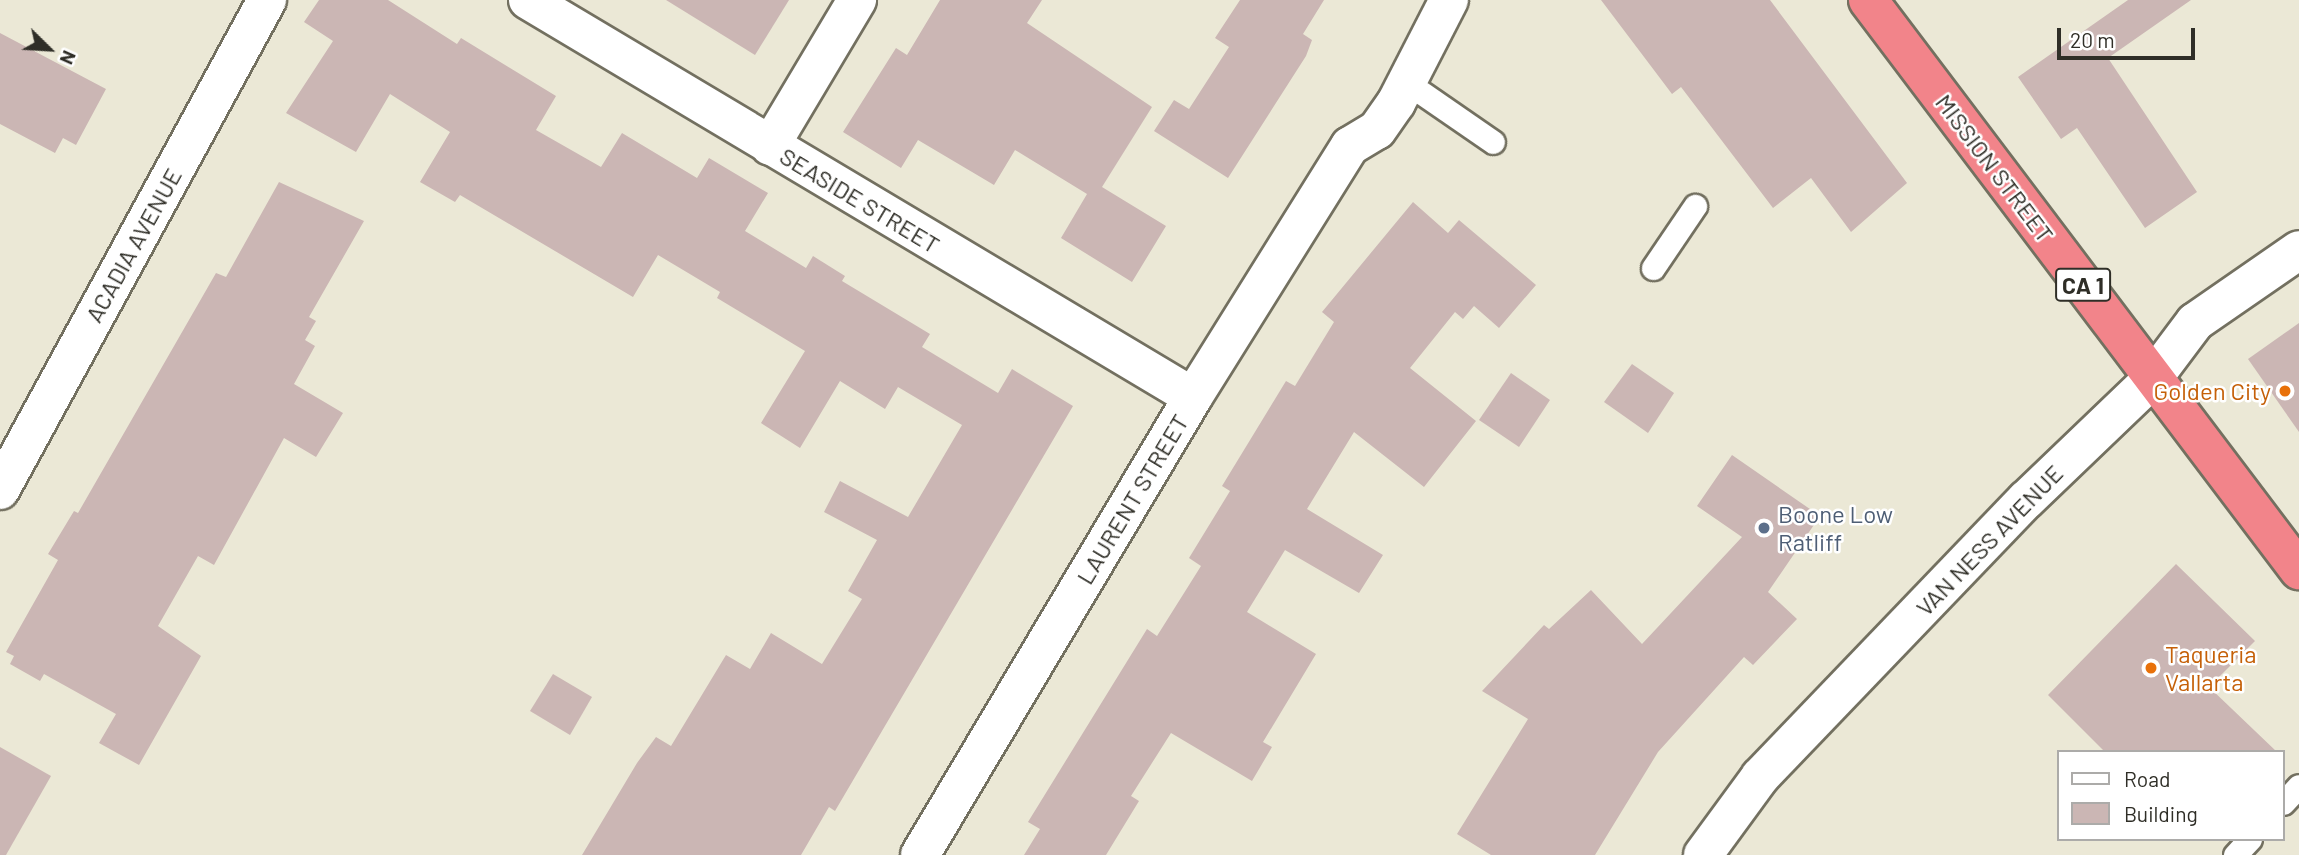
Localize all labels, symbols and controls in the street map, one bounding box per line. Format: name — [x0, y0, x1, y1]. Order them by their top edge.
north arrow — [14, 14, 84, 84]
scale bar — [2061, 14, 2199, 58]
text: 20 m — [2070, 27, 2115, 52]
text: N — [56, 47, 82, 68]
street label: MISSION STREET — [1930, 88, 2060, 248]
street label: SEASIDE STREET — [775, 141, 945, 259]
street label: ACADIA AVENUE — [79, 163, 187, 327]
road number: CA 1 — [2055, 266, 2111, 304]
place label: Golden City — [2154, 377, 2271, 405]
marker: Golden City — [2277, 383, 2293, 399]
street label: LAURENT STREET — [1070, 409, 1194, 589]
street label: VAN NESS AVENUE — [1910, 459, 2068, 621]
place label: Boone Low Ratliff — [1778, 500, 1893, 556]
marker: Boone Low Ratliff — [1756, 520, 1772, 536]
place label: Taqueria Vallarta — [2165, 640, 2257, 696]
marker: Taqueria Vallarta — [2143, 660, 2159, 676]
legend — [2058, 750, 2285, 841]
text: Road — [2124, 766, 2170, 791]
text: Building — [2124, 801, 2198, 826]

